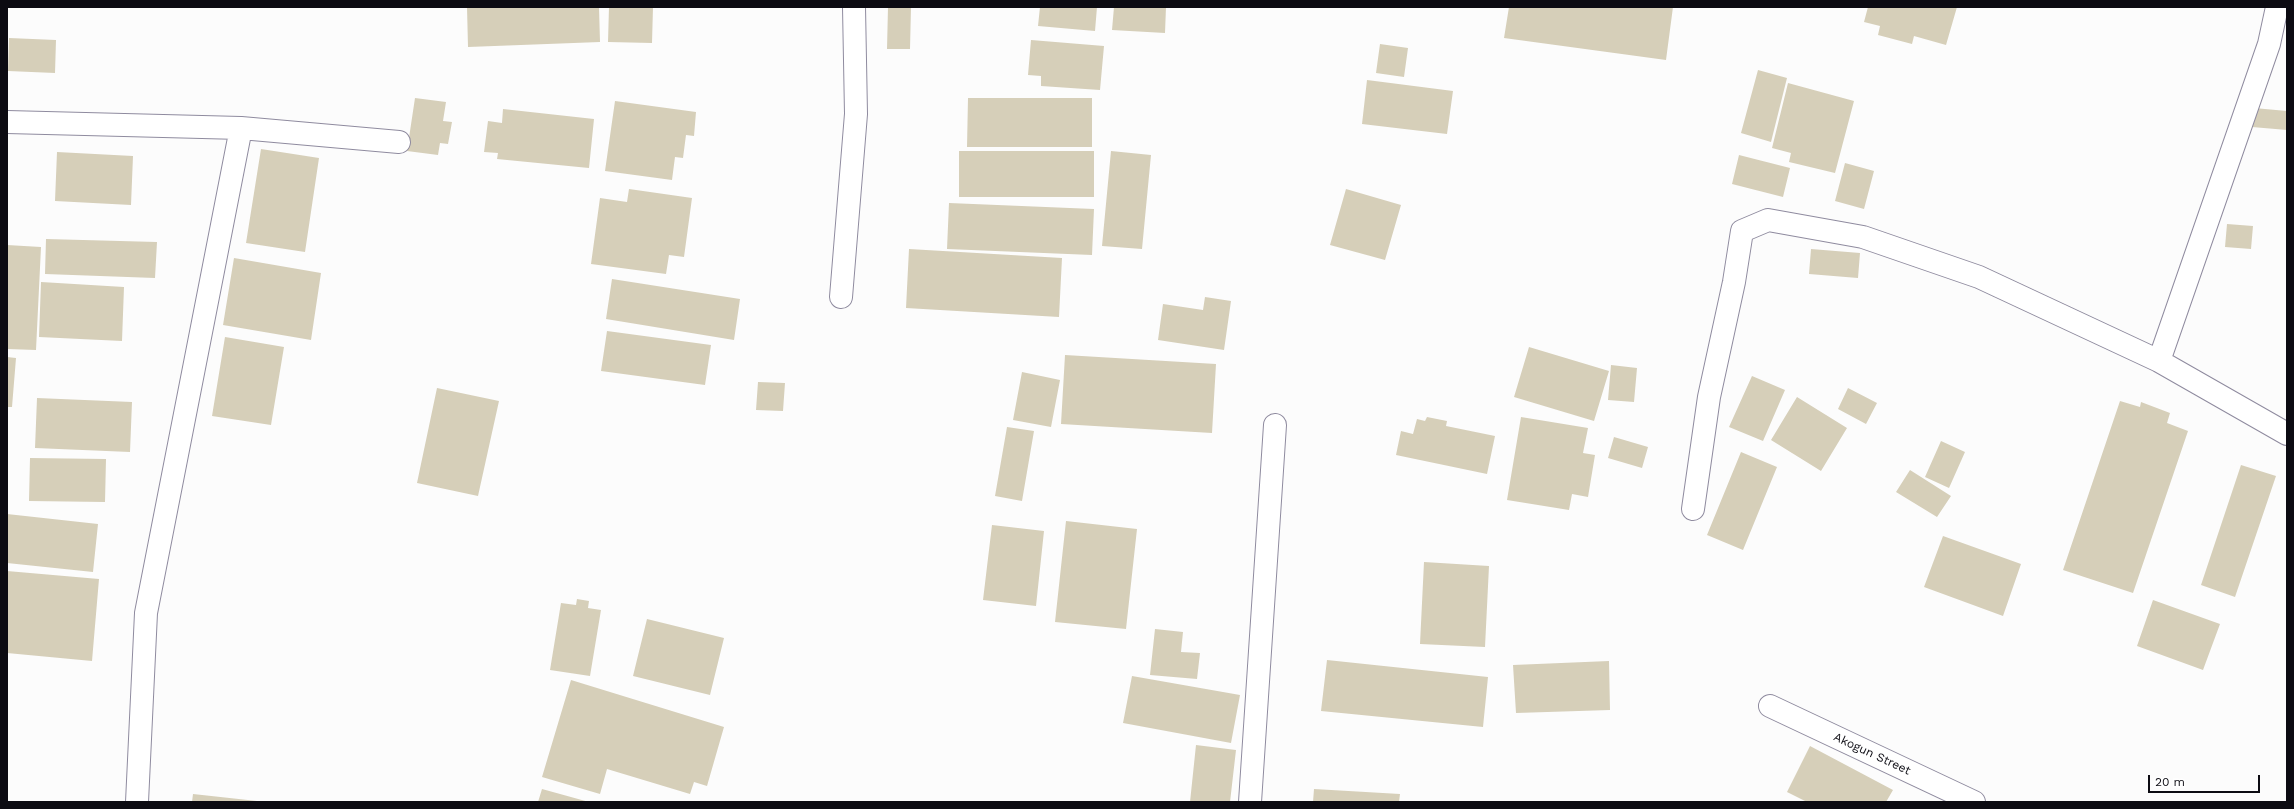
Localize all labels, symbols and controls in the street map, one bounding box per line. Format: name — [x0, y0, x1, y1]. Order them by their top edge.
street label: Akogun Street — [1831, 730, 1913, 778]
scale bar — [2150, 767, 2262, 793]
text: 20 m — [2155, 775, 2185, 789]

